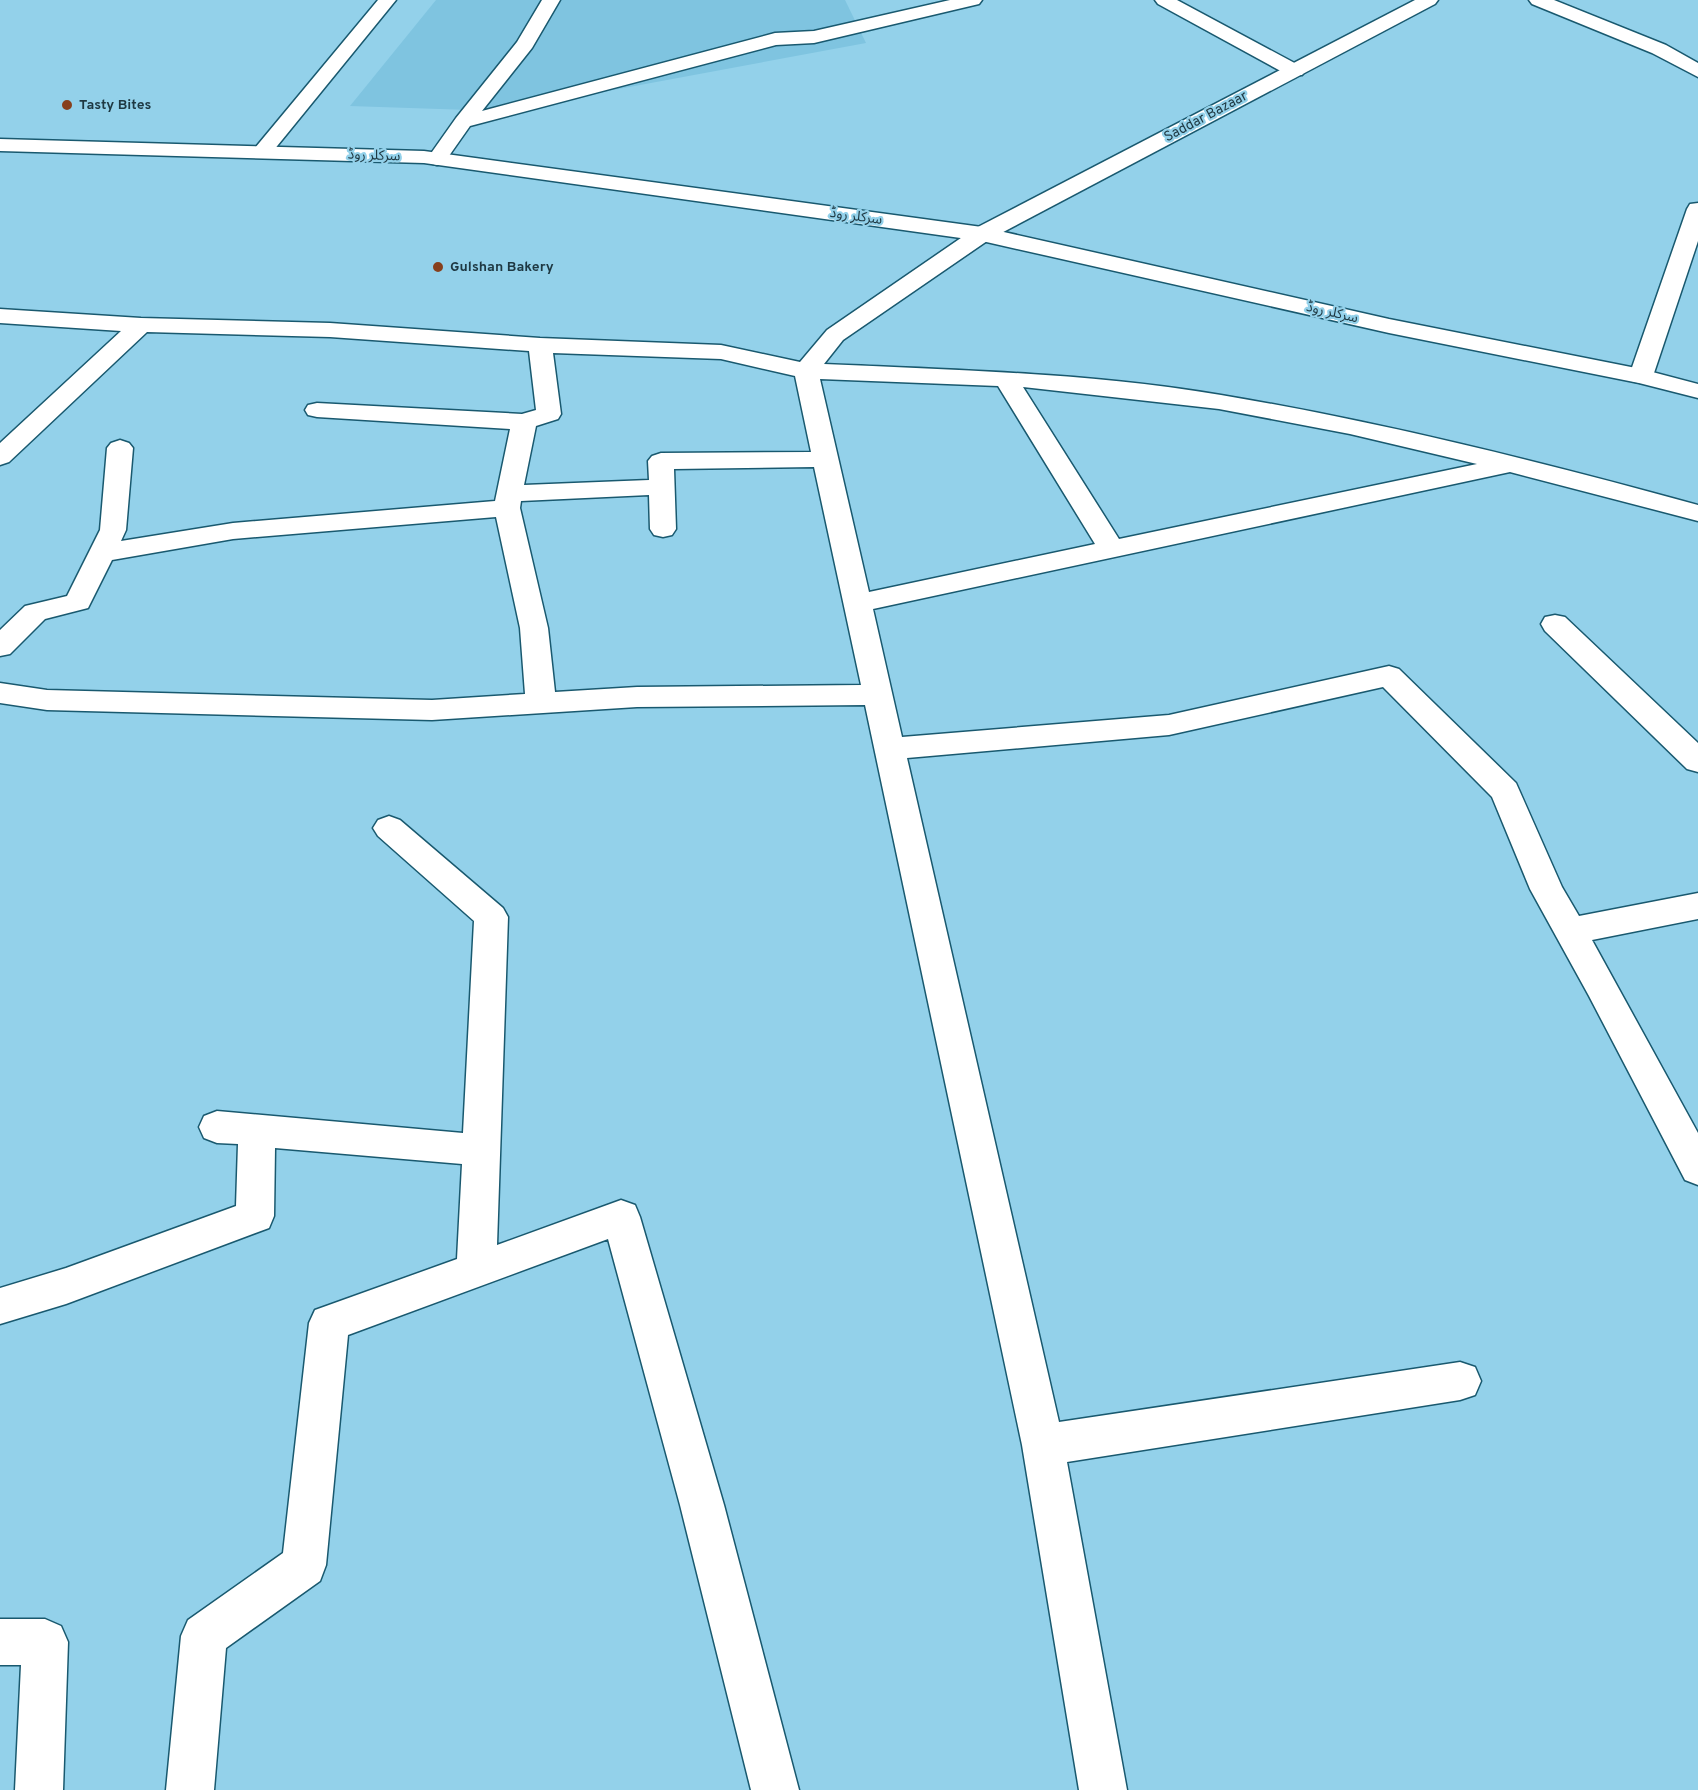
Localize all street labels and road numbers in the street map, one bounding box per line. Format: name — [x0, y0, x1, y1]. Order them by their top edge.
street label: Saddar Bazaar — [1161, 88, 1251, 146]
street label: سرکلر روڈ — [347, 146, 401, 165]
street label: سرکلر روڈ — [829, 205, 883, 229]
street label: سرکلر روڈ — [1304, 298, 1360, 327]

